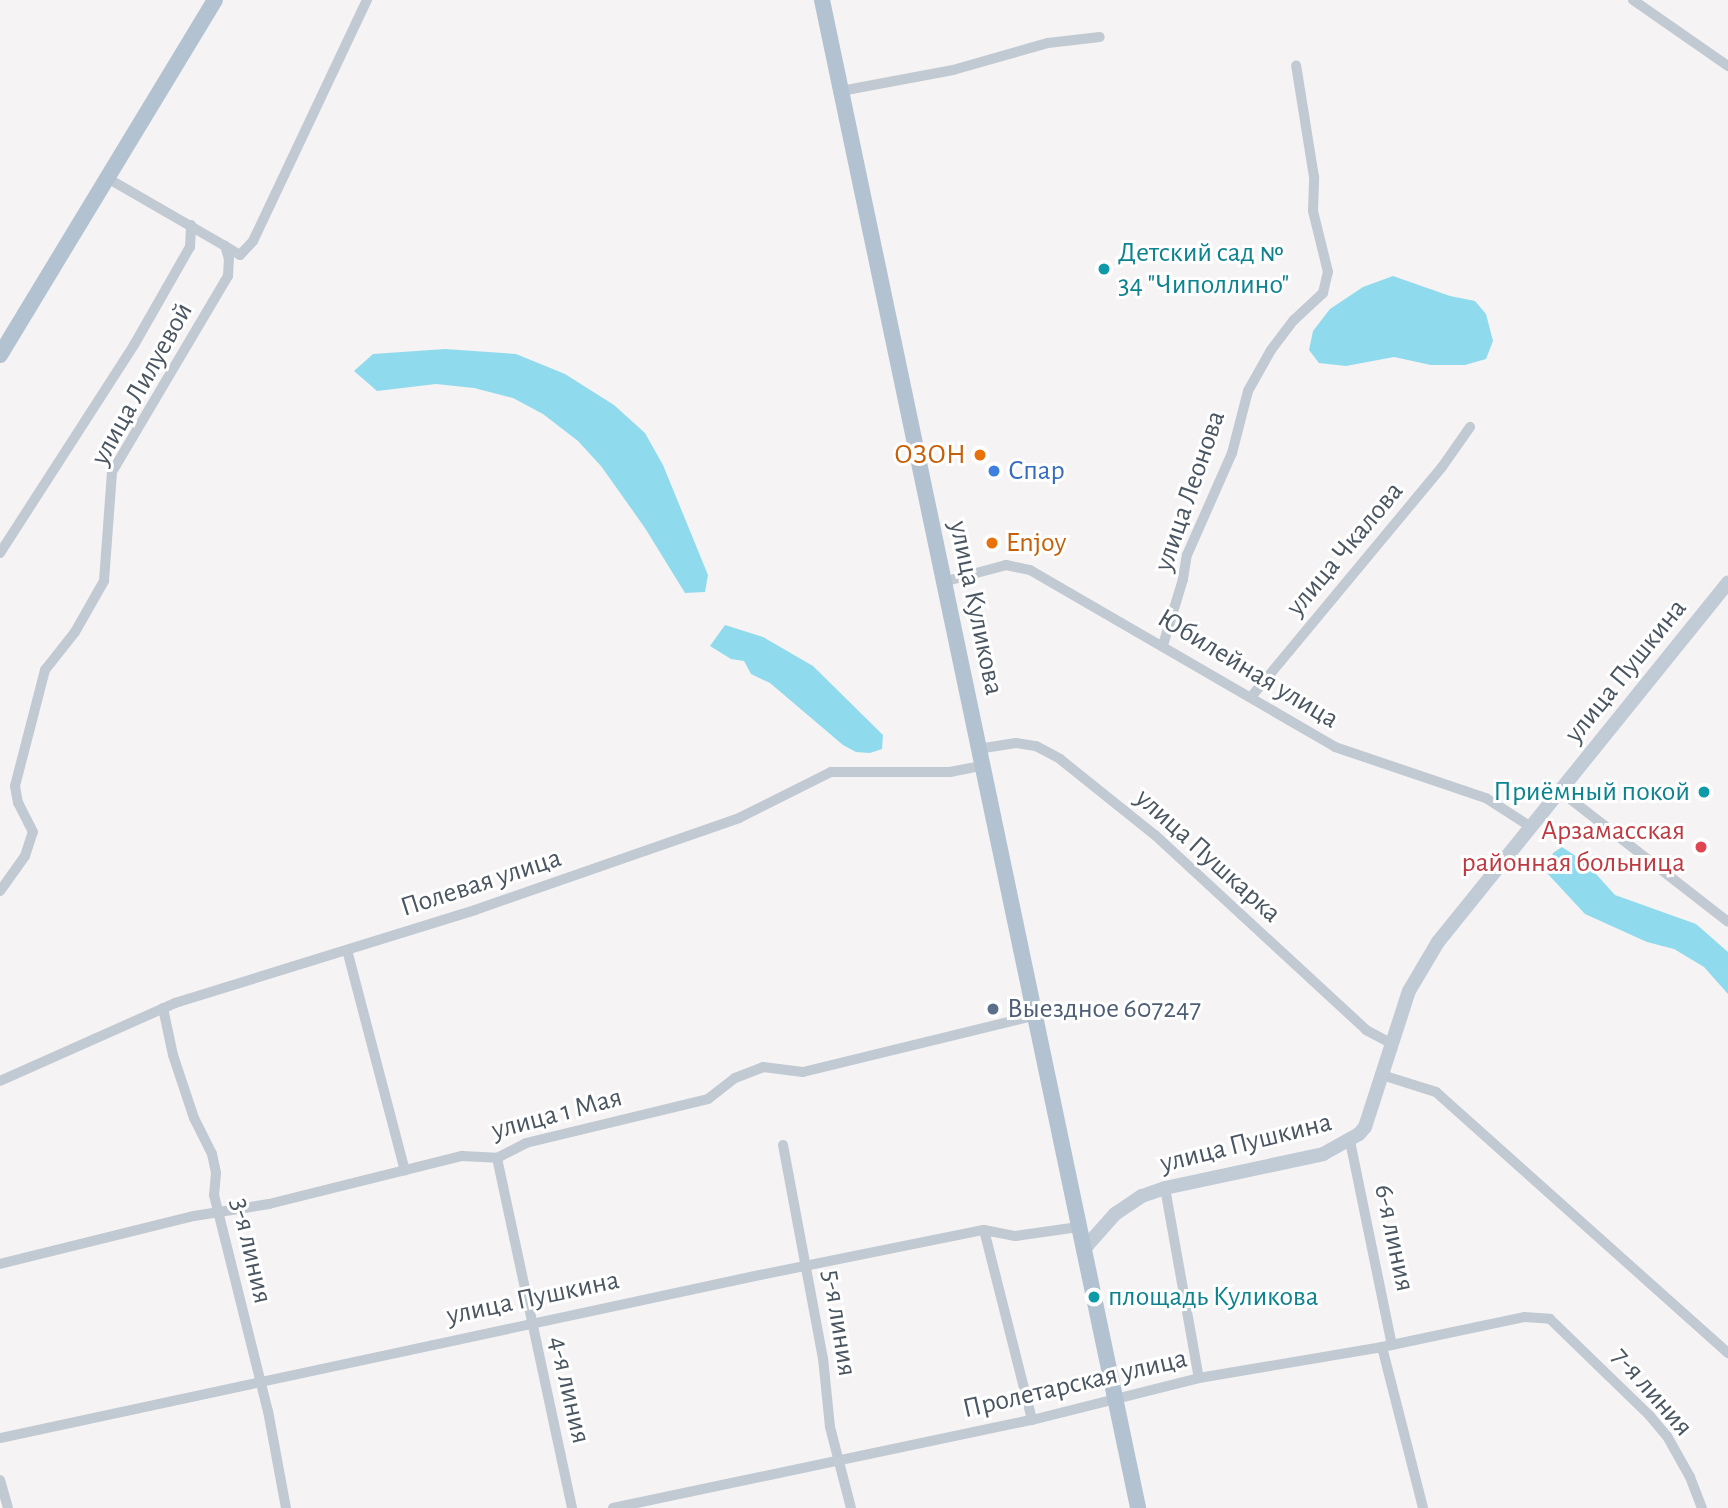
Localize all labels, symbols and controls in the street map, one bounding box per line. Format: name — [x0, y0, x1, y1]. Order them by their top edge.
place label: Детский сад № 34 "Чиполлино" — [1118, 236, 1289, 302]
marker: Детский сад № 34 "Чиполлино" — [1096, 261, 1112, 277]
street label: улица Лилуевой — [84, 297, 200, 471]
street label: улица Леонова — [1147, 406, 1233, 576]
place label: ОЗОН — [894, 438, 966, 472]
marker: ОЗОН — [972, 447, 988, 463]
place label: Спар — [1008, 454, 1065, 488]
marker: Спар — [986, 463, 1002, 479]
street label: улица Чкалова — [1279, 475, 1411, 623]
street label: улица Куликова — [941, 518, 1011, 698]
place label: Enjoy — [1006, 526, 1066, 560]
marker: Enjoy — [984, 535, 1000, 551]
street label: улица Пушкина — [1558, 592, 1694, 750]
street label: Юбилейная улица — [1151, 602, 1345, 736]
place label: Приёмный покой — [1493, 775, 1690, 809]
street label: улица Пушкарка — [1128, 782, 1288, 930]
marker: Приёмный покой — [1696, 784, 1712, 800]
place label: Арзамасская районная больница — [1461, 814, 1685, 880]
marker: Арзамасская районная больница — [1691, 837, 1711, 857]
street label: Полевая улица — [396, 841, 566, 925]
place label: Выездное 607247 — [1007, 992, 1201, 1026]
marker: Выездное 607247 — [985, 1001, 1001, 1017]
street label: улица 1 Мая — [488, 1080, 626, 1148]
street label: улица Пушкина — [1157, 1105, 1335, 1181]
street label: 6-я линия — [1366, 1181, 1422, 1295]
street label: 3-я линия — [223, 1195, 279, 1307]
street label: улица Пушкина — [444, 1263, 622, 1333]
street label: 5-я линия — [814, 1267, 864, 1379]
place label: площадь Куликова — [1108, 1280, 1319, 1314]
marker: площадь Куликова — [1086, 1289, 1102, 1305]
street label: 4-я линия — [540, 1333, 598, 1447]
street label: 7-я линия — [1604, 1340, 1700, 1444]
street label: Пролетарская улица — [960, 1342, 1190, 1426]

